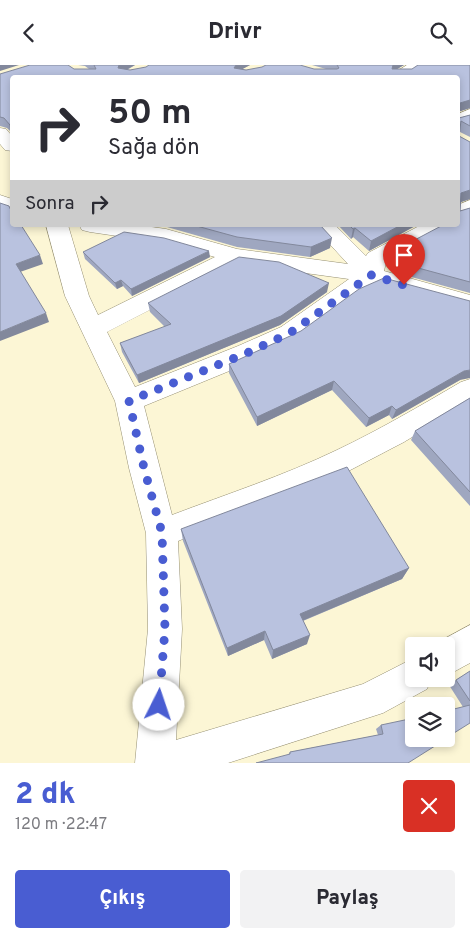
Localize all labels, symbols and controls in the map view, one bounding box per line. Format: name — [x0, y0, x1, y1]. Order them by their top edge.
icon: back — [15, 19, 43, 47]
text: Drivr — [208, 19, 262, 46]
icon: search — [427, 19, 455, 47]
text: 50 m — [108, 92, 192, 136]
icon: right — [25, 95, 90, 160]
text: Sağa dön — [108, 135, 200, 162]
icon: right — [85, 190, 113, 218]
text: Sonra — [25, 192, 75, 216]
pin — [383, 234, 425, 285]
icon: arrive — [390, 241, 418, 269]
map controls — [405, 637, 455, 747]
button: sound — [405, 637, 455, 687]
position arrow — [132, 678, 184, 730]
button: layers — [405, 697, 455, 747]
text: 2 dk — [15, 777, 76, 814]
button: close — [403, 780, 455, 832]
text: 120 m · 22:47 — [15, 815, 107, 835]
button: Çıkış — [15, 870, 230, 928]
button: Paylaş — [240, 870, 455, 928]

